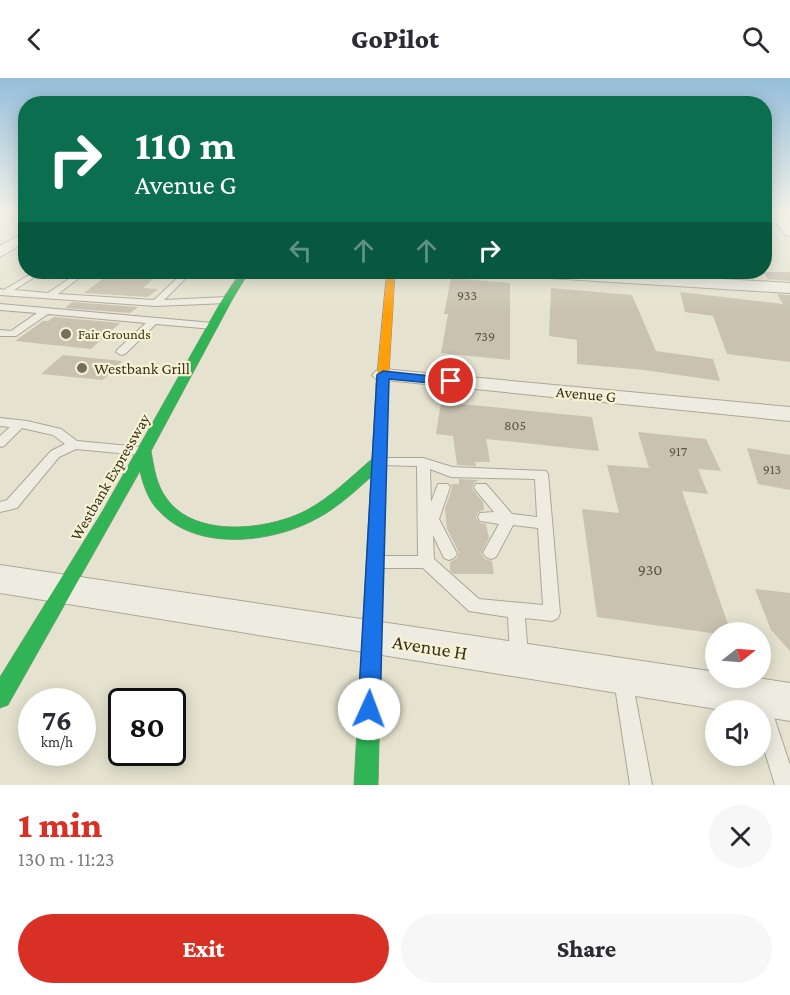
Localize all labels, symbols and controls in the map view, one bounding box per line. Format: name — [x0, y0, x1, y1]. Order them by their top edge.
icon: back — [18, 23, 51, 56]
icon: search — [739, 23, 772, 56]
text: GoPilot — [351, 24, 439, 54]
icon: right — [36, 120, 114, 198]
text: 110 m — [135, 121, 236, 168]
text: Avenue G — [135, 170, 237, 200]
icon: left — [284, 234, 317, 267]
icon: ahead — [347, 234, 380, 267]
icon: ahead — [410, 234, 443, 267]
icon: right — [473, 234, 506, 267]
house number: 933 — [457, 287, 477, 303]
place label: Fair Grounds — [78, 326, 151, 342]
marker: Fair Grounds — [59, 327, 73, 341]
house number: 739 — [475, 328, 495, 344]
pin — [425, 355, 476, 406]
place label: Westbank Grill — [94, 360, 190, 377]
marker: Westbank Grill — [75, 361, 89, 375]
icon: arrive — [434, 364, 467, 397]
street label: Avenue G — [555, 383, 617, 405]
street label: Westbank Expressway — [67, 410, 154, 544]
house number: 805 — [504, 417, 526, 433]
house number: 917 — [669, 443, 688, 459]
house number: 913 — [763, 461, 781, 477]
house number: 930 — [638, 561, 662, 578]
north arrow — [705, 622, 771, 688]
map controls — [705, 622, 771, 766]
street label: Avenue H — [391, 630, 469, 664]
position arrow — [337, 677, 401, 741]
speed limit sign: 80 — [108, 688, 186, 766]
button: sound — [705, 700, 771, 766]
text: 76 — [42, 703, 72, 736]
text: km/h — [41, 734, 73, 750]
text: 1 min — [18, 805, 102, 845]
button: close — [709, 805, 772, 868]
text: 130 m · 11:23 — [18, 848, 114, 870]
button: Exit — [18, 914, 389, 983]
button: Share — [401, 914, 772, 983]

